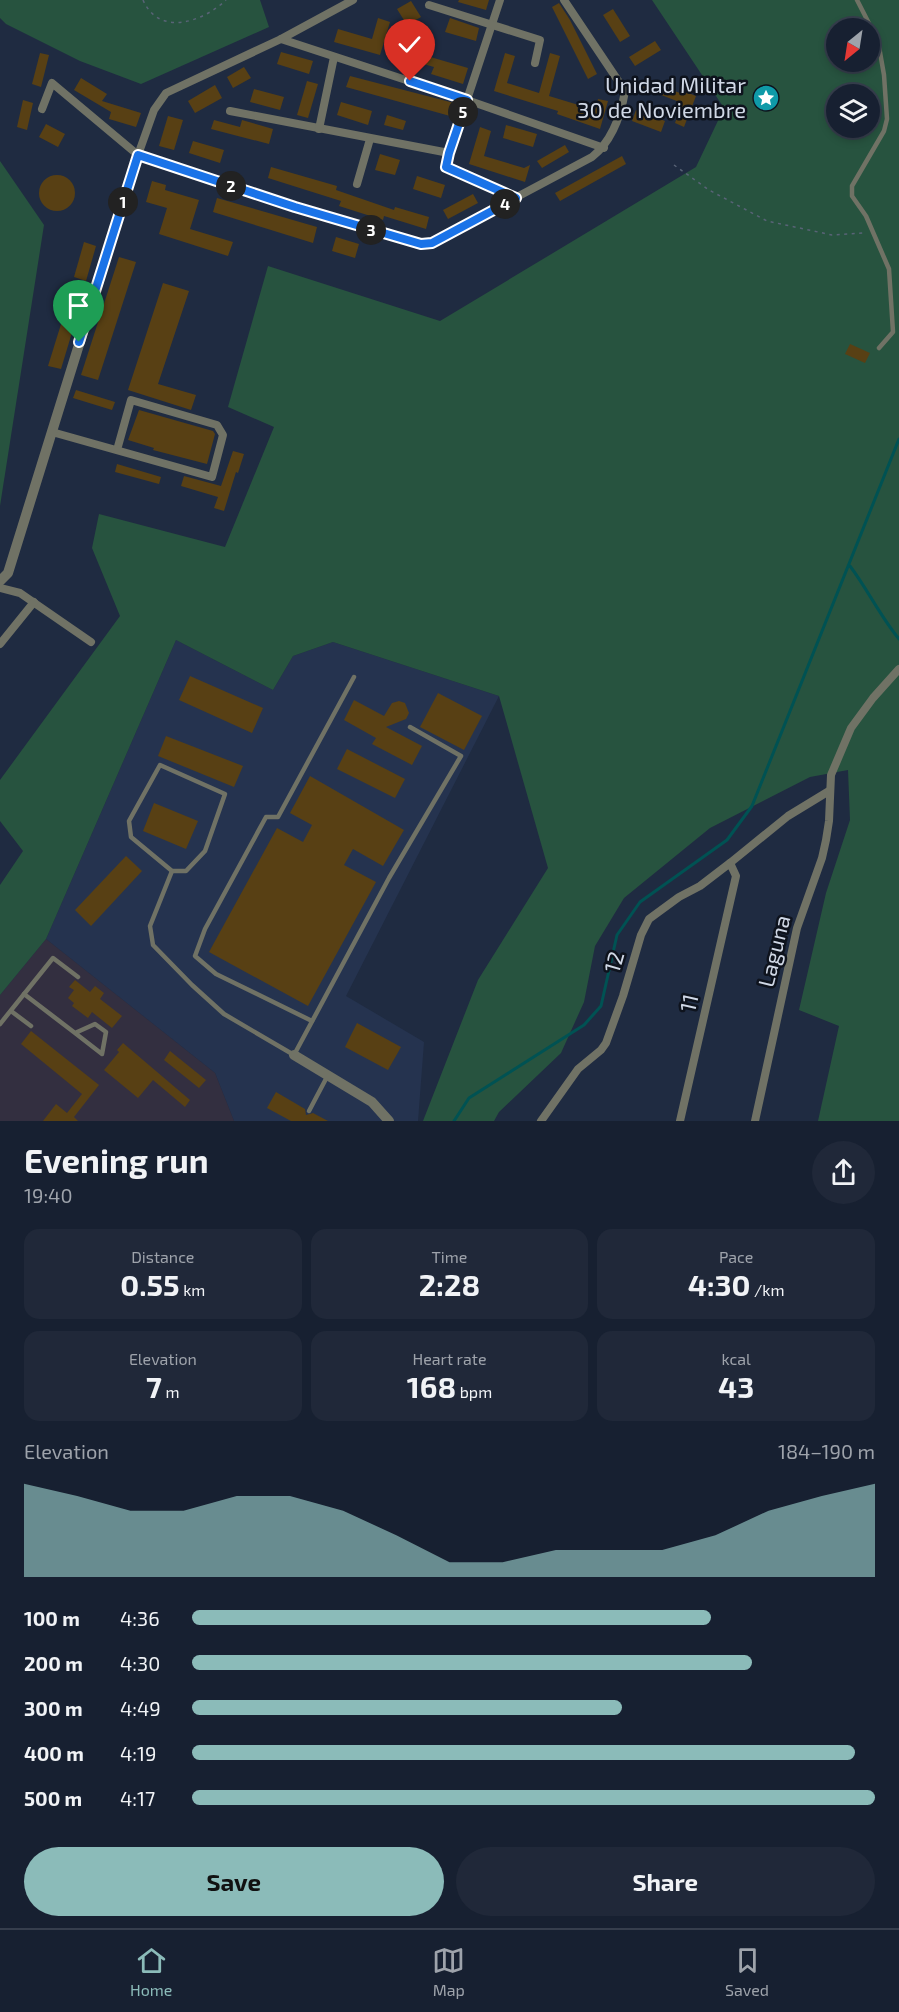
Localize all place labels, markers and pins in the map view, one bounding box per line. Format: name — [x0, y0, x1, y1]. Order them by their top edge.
pin — [384, 19, 435, 81]
place label: Unidad Militar 30 de Noviembre — [577, 71, 746, 122]
place icon: Unidad Militar 30 de Noviembre — [751, 83, 781, 113]
pin: 5 — [448, 97, 478, 127]
pin: 2 — [216, 171, 246, 201]
pin: 1 — [108, 187, 138, 217]
pin: 4 — [490, 189, 520, 219]
pin: 3 — [356, 215, 386, 245]
pin — [53, 280, 104, 342]

